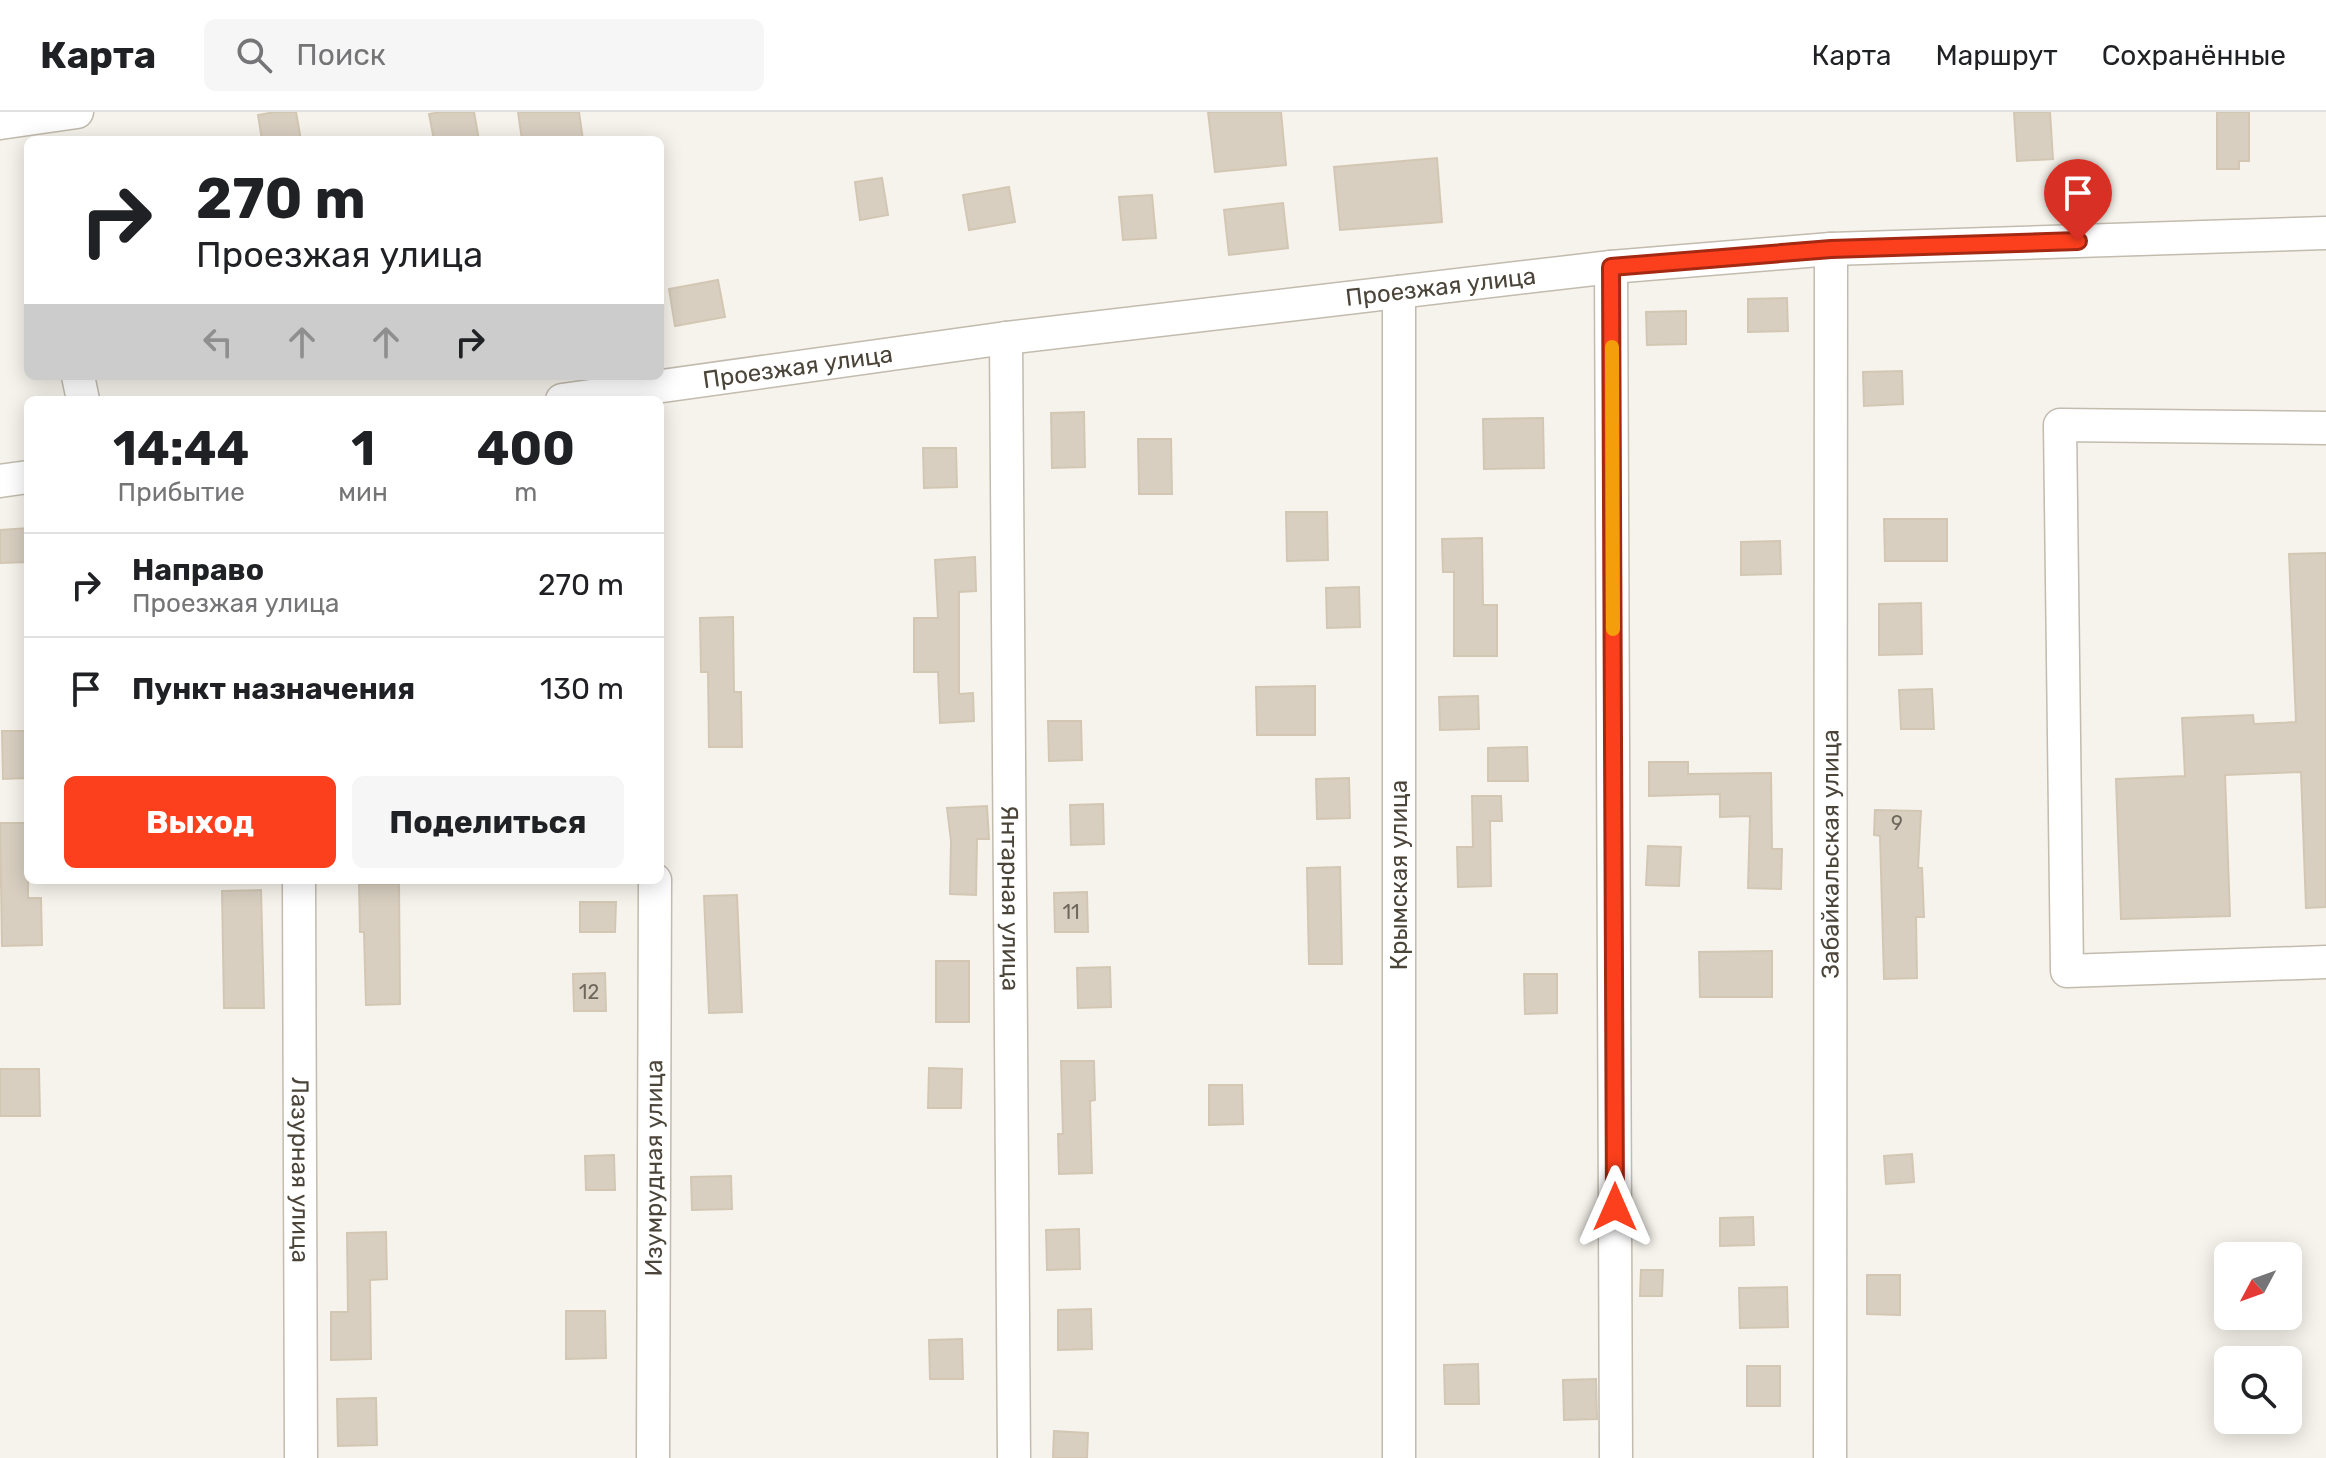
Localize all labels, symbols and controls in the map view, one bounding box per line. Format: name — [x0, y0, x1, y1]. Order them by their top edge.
search box — [204, 19, 764, 91]
text: Карта — [40, 32, 156, 78]
icon: search — [232, 33, 276, 77]
text: Поиск — [296, 37, 386, 73]
text: Карта — [1812, 39, 1891, 72]
text: Маршрут — [1935, 39, 2058, 72]
text: Сохранённые — [2102, 39, 2286, 72]
pin — [2044, 159, 2112, 241]
text: 270 m — [196, 166, 366, 232]
icon: right — [64, 168, 168, 272]
icon: arrive — [2056, 171, 2100, 215]
text: Проезжая улица — [196, 233, 483, 276]
street label: Проезжая улица — [1344, 262, 1537, 312]
icon: left — [196, 320, 240, 364]
icon: ahead — [280, 320, 324, 364]
icon: ahead — [364, 320, 408, 364]
icon: right — [448, 320, 492, 364]
street label: Проезжая улица — [701, 340, 894, 394]
text: 14:44 — [113, 420, 249, 477]
text: 1 — [351, 420, 375, 477]
text: 400 — [477, 420, 575, 477]
text: Прибытие — [118, 477, 245, 508]
text: мин — [338, 477, 388, 508]
text: m — [514, 477, 537, 508]
text: Направо — [132, 552, 264, 588]
icon: right — [64, 563, 108, 607]
text: 270 m — [538, 567, 624, 603]
text: Проезжая улица — [132, 588, 339, 619]
icon: arrive — [64, 667, 108, 711]
text: Пункт назначения — [132, 671, 415, 707]
text: 130 m — [540, 671, 624, 707]
street label: Забайкальская улица — [1816, 729, 1845, 979]
button: Выход — [64, 776, 336, 868]
button: Поделиться — [352, 776, 624, 868]
street label: Крымская улица — [1385, 780, 1413, 970]
street label: Янтарная улица — [995, 805, 1025, 991]
house number: 9 — [1891, 811, 1903, 835]
house number: 11 — [1062, 900, 1080, 924]
house number: 12 — [579, 980, 599, 1004]
street label: Изумрудная улица — [640, 1059, 668, 1277]
street label: Лазурная улица — [286, 1077, 314, 1263]
position arrow — [1573, 1165, 1657, 1249]
north arrow — [2214, 1242, 2302, 1330]
map controls — [2214, 1242, 2302, 1434]
button: search — [2214, 1346, 2302, 1434]

